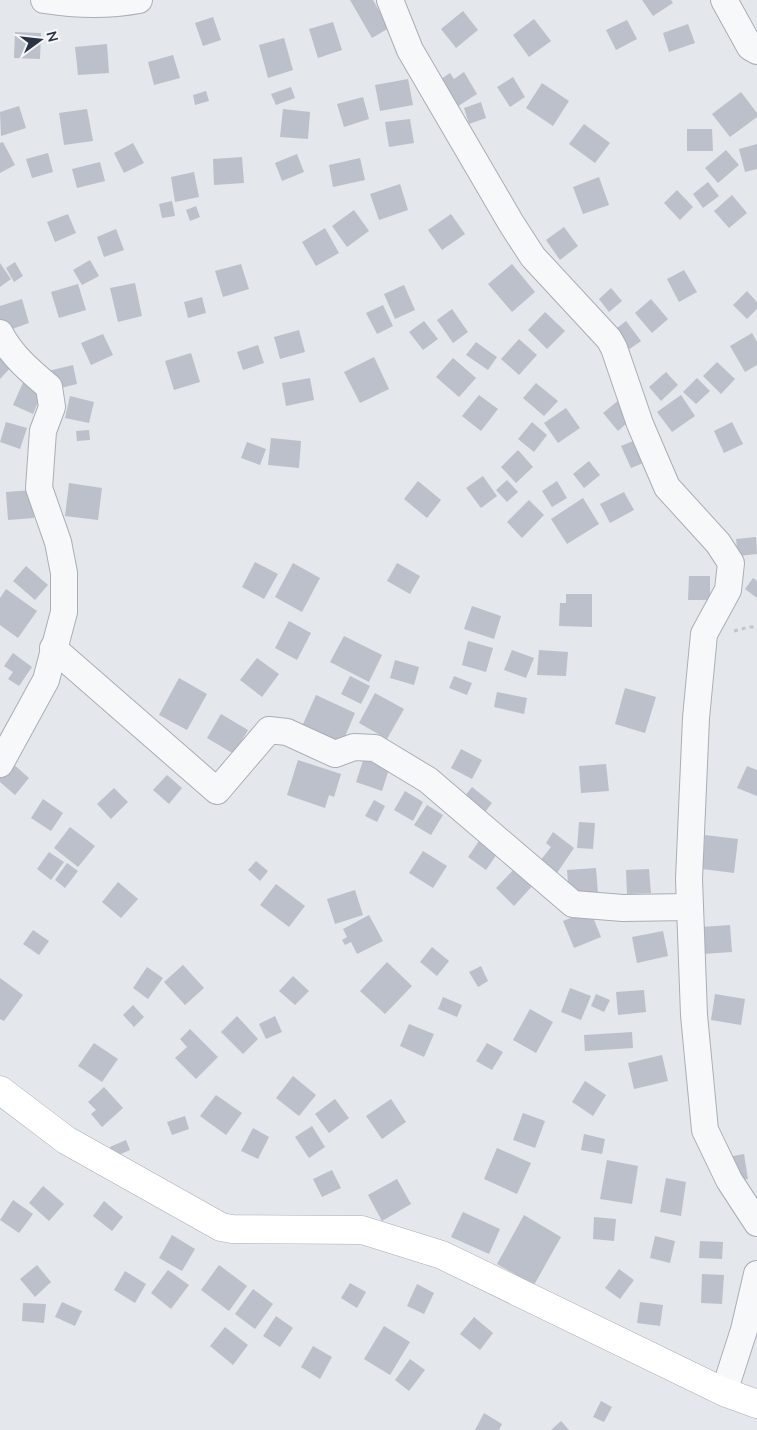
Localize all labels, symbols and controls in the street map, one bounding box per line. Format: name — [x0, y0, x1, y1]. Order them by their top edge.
north arrow — [15, 15, 65, 65]
text: N — [42, 29, 63, 44]

